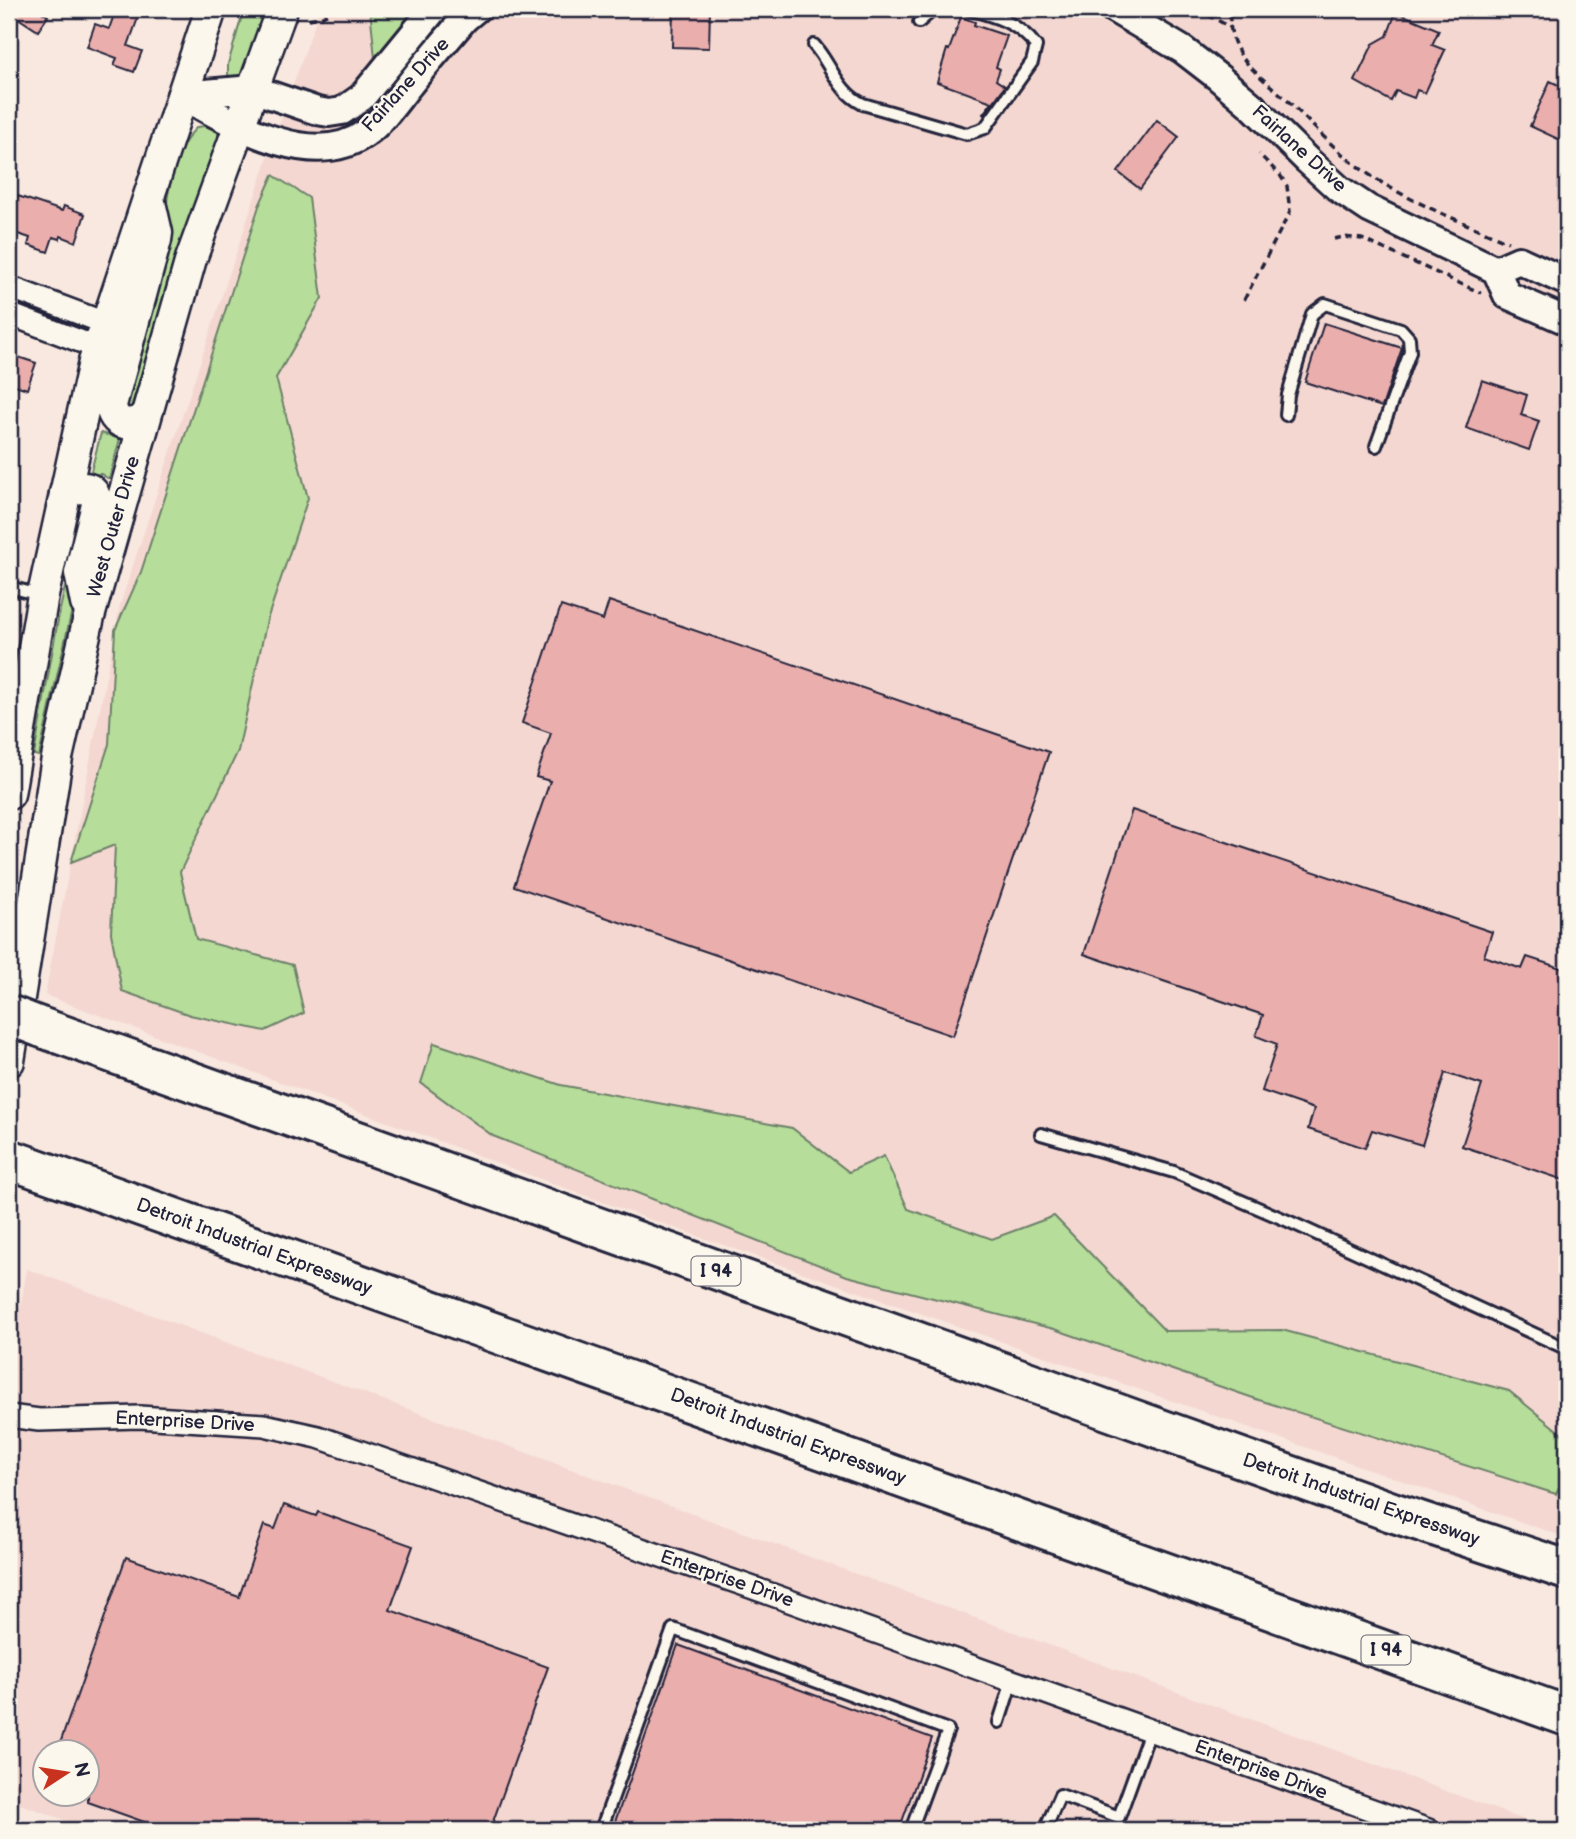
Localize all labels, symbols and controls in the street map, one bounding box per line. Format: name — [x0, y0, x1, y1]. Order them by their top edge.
street label: Fairlane Drive — [357, 33, 455, 137]
street label: Fairlane Drive — [1247, 100, 1351, 198]
street label: West Outer Drive — [83, 454, 145, 600]
street label: Detroit Industrial Expressway — [133, 1194, 375, 1301]
road number: I 94 — [692, 1256, 740, 1286]
street label: Detroit Industrial Expressway — [667, 1384, 909, 1491]
street label: Enterprise Drive — [115, 1407, 255, 1437]
street label: Detroit Industrial Expressway — [1240, 1449, 1483, 1552]
street label: Enterprise Drive — [657, 1545, 797, 1613]
road number: I 94 — [1362, 1636, 1410, 1665]
street label: Enterprise Drive — [1192, 1735, 1330, 1805]
north arrow — [32, 1738, 102, 1808]
text: N — [68, 1760, 94, 1779]

